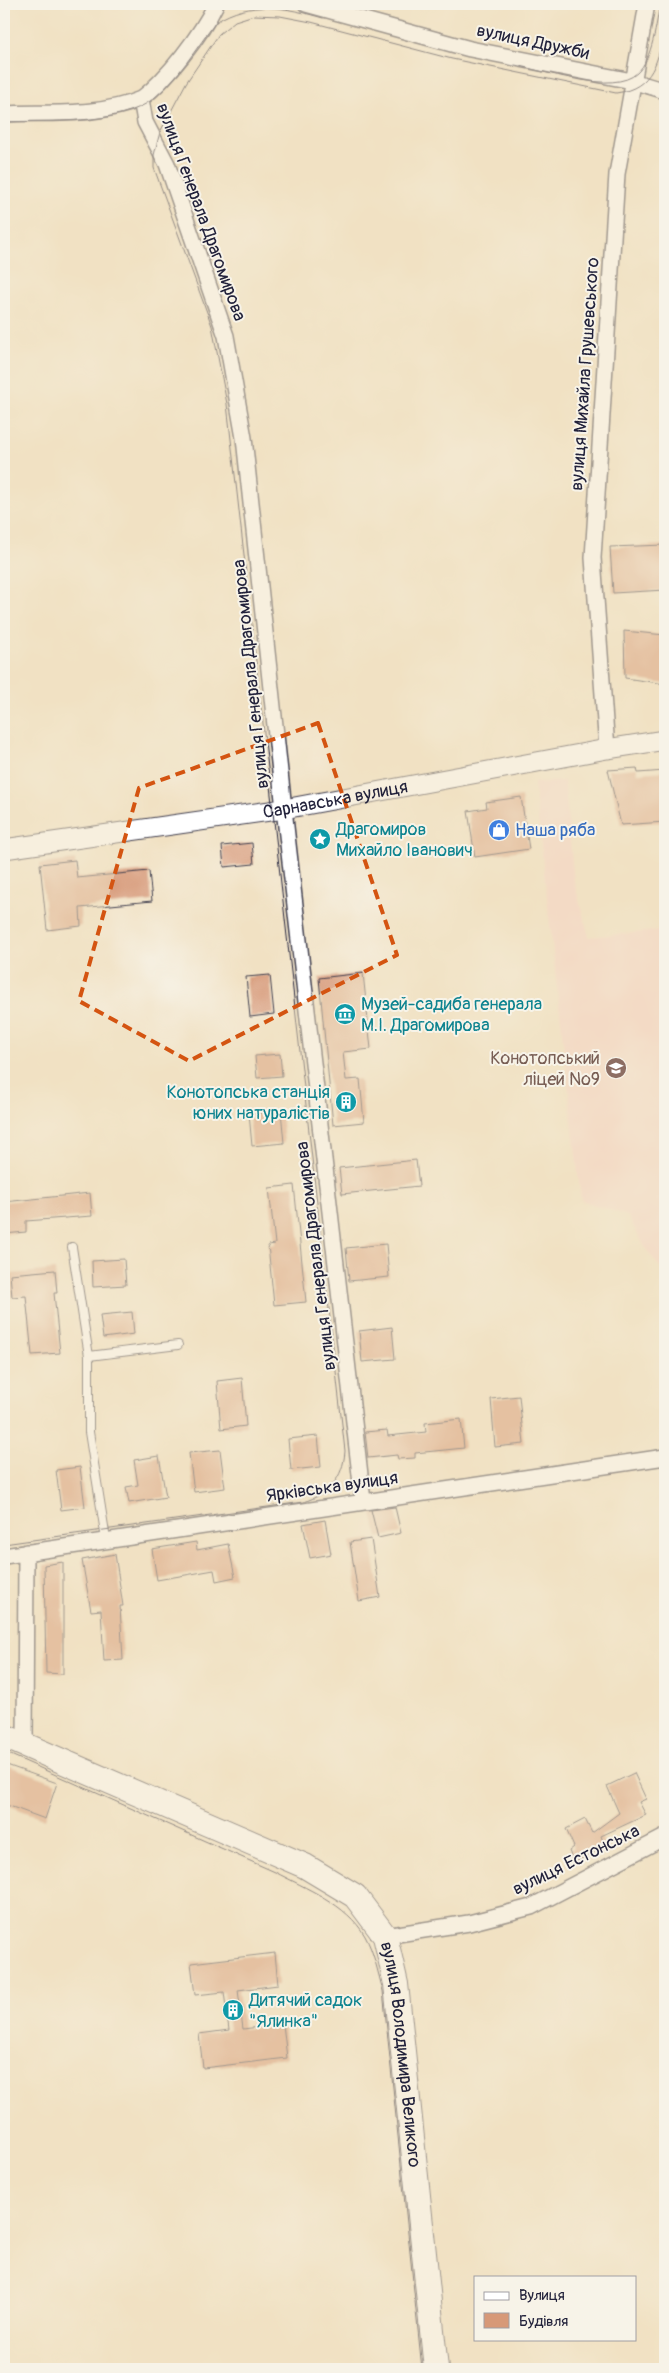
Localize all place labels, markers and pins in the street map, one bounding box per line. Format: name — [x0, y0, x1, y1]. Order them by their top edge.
place label: Драгомиров Михайло Іванович — [335, 818, 473, 862]
shop icon: Наша ряба — [487, 818, 511, 842]
place label: Наша ряба — [515, 819, 595, 842]
place icon: Драгомиров Михайло Іванович — [308, 827, 332, 851]
place label: Музей-садиба генерала М.І. Драгомирова — [361, 993, 542, 1037]
museum icon: Музей-садиба генерала М.І. Драгомирова — [333, 1002, 357, 1026]
place label: Конотопський ліцей №9 — [490, 1047, 600, 1091]
school or university icon: Конотопський ліцей №9 — [604, 1056, 628, 1080]
place label: Конотопська станція юних натуралістів — [166, 1081, 330, 1125]
building icon: Конотопська станція юних натуралістів — [334, 1090, 358, 1114]
place label: Дитячий садок "Ялинка" — [248, 1989, 362, 2033]
building icon: Дитячий садок "Ялинка" — [221, 1998, 245, 2022]

